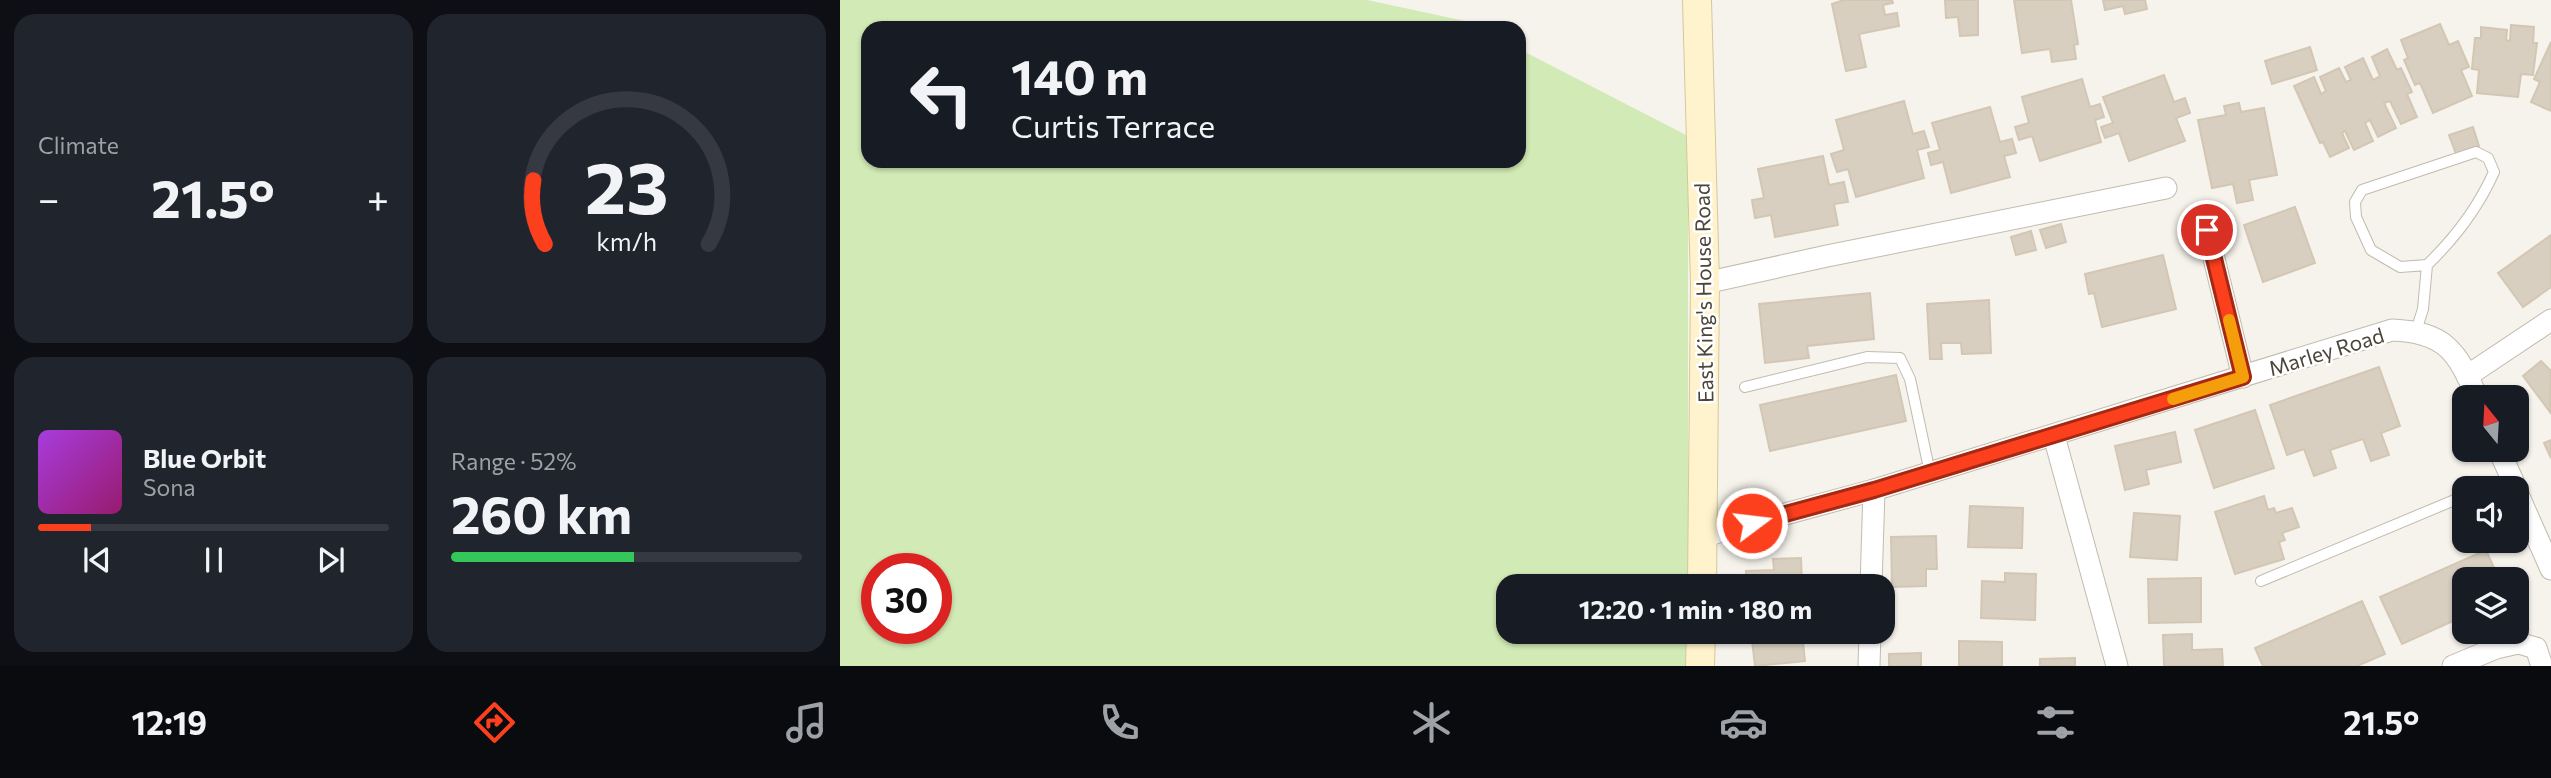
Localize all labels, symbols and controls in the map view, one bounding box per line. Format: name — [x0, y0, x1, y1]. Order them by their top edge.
text: 140 m — [1011, 45, 1148, 105]
icon: left — [896, 49, 987, 140]
text: Curtis Terrace — [1011, 105, 1215, 145]
text: Climate — [38, 131, 119, 159]
text: 23 — [585, 141, 668, 230]
text: 21.5° — [151, 165, 275, 229]
text: − — [38, 174, 60, 221]
text: + — [367, 174, 389, 221]
street label: East King's House Road — [1689, 183, 1717, 403]
pin — [2177, 200, 2237, 260]
icon: arrive — [2188, 211, 2226, 249]
text: km/h — [596, 226, 657, 256]
street label: Marley Road — [2265, 322, 2387, 380]
north arrow — [2452, 385, 2529, 462]
map controls — [2452, 385, 2529, 644]
text: Blue Orbit — [143, 442, 266, 473]
text: Range · 52% — [451, 447, 576, 475]
text: Sona — [143, 473, 195, 501]
button: sound — [2452, 476, 2529, 553]
text: 260 km — [451, 481, 632, 545]
position arrow — [1715, 486, 1789, 560]
icon: previous — [78, 541, 116, 579]
icon: pause — [195, 541, 233, 579]
icon: next — [312, 541, 350, 579]
speed limit sign: 30 — [861, 553, 952, 644]
button: layers — [2452, 567, 2529, 644]
text: 12:20 · 1 min · 180 m — [1579, 593, 1812, 624]
icon: directions — [470, 698, 519, 747]
icon: music — [782, 698, 831, 747]
icon: phone — [1095, 698, 1144, 747]
icon: climate — [1407, 698, 1456, 747]
icon: car — [1719, 698, 1768, 747]
icon: filters — [2031, 698, 2080, 747]
text: 12:19 — [132, 702, 207, 742]
text: 21.5° — [2343, 702, 2419, 742]

